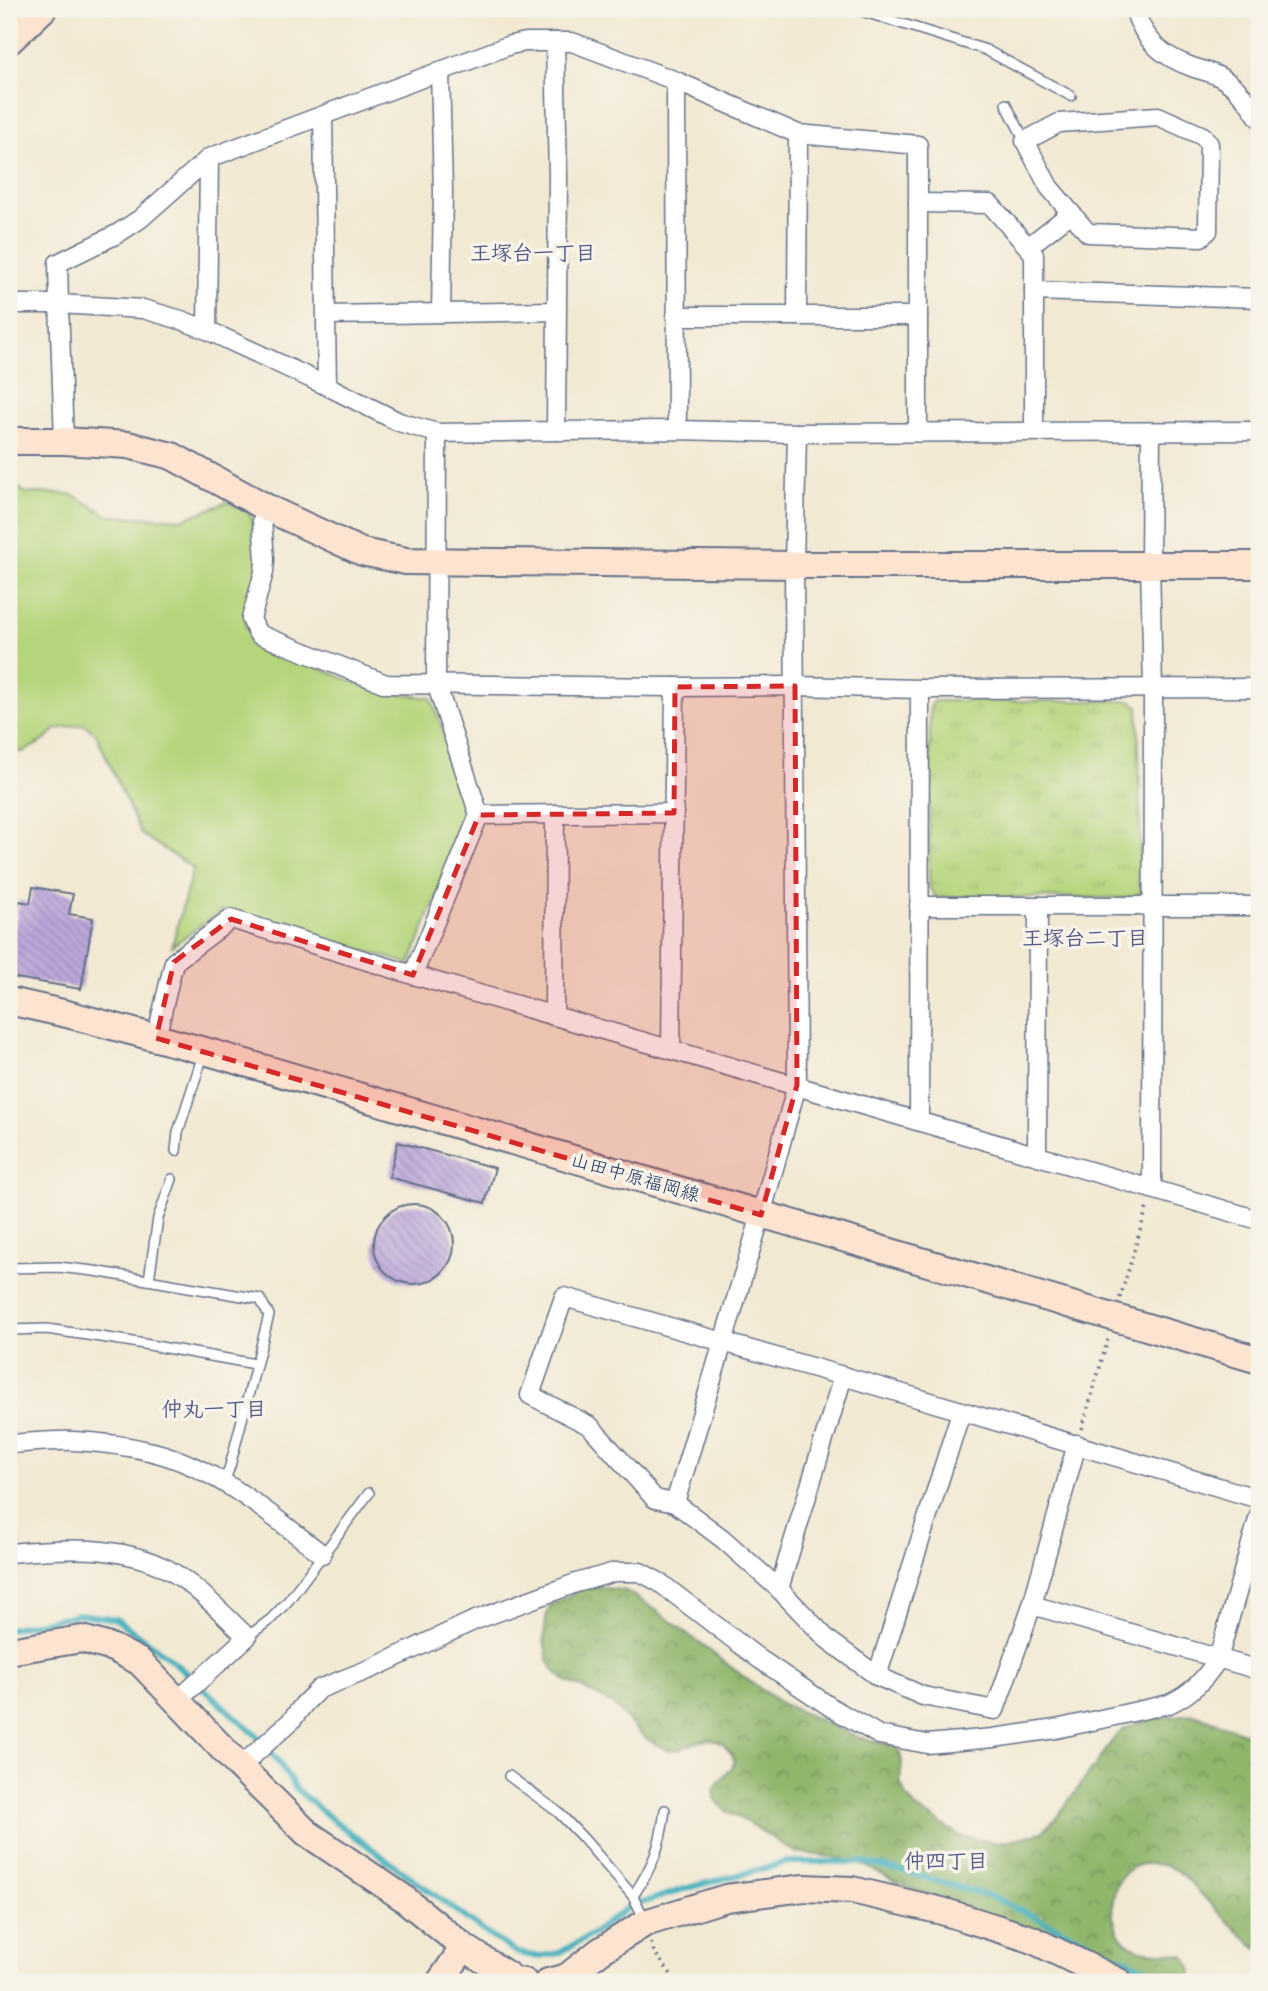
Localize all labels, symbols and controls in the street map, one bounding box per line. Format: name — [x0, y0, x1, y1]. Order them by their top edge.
district label: 王塚台一丁目 — [470, 239, 596, 268]
district label: 王塚台二丁目 — [1022, 924, 1148, 953]
street label: 山田中原福岡線 — [567, 1147, 703, 1209]
district label: 仲丸一丁目 — [162, 1395, 267, 1424]
district label: 仲四丁目 — [904, 1847, 988, 1876]

